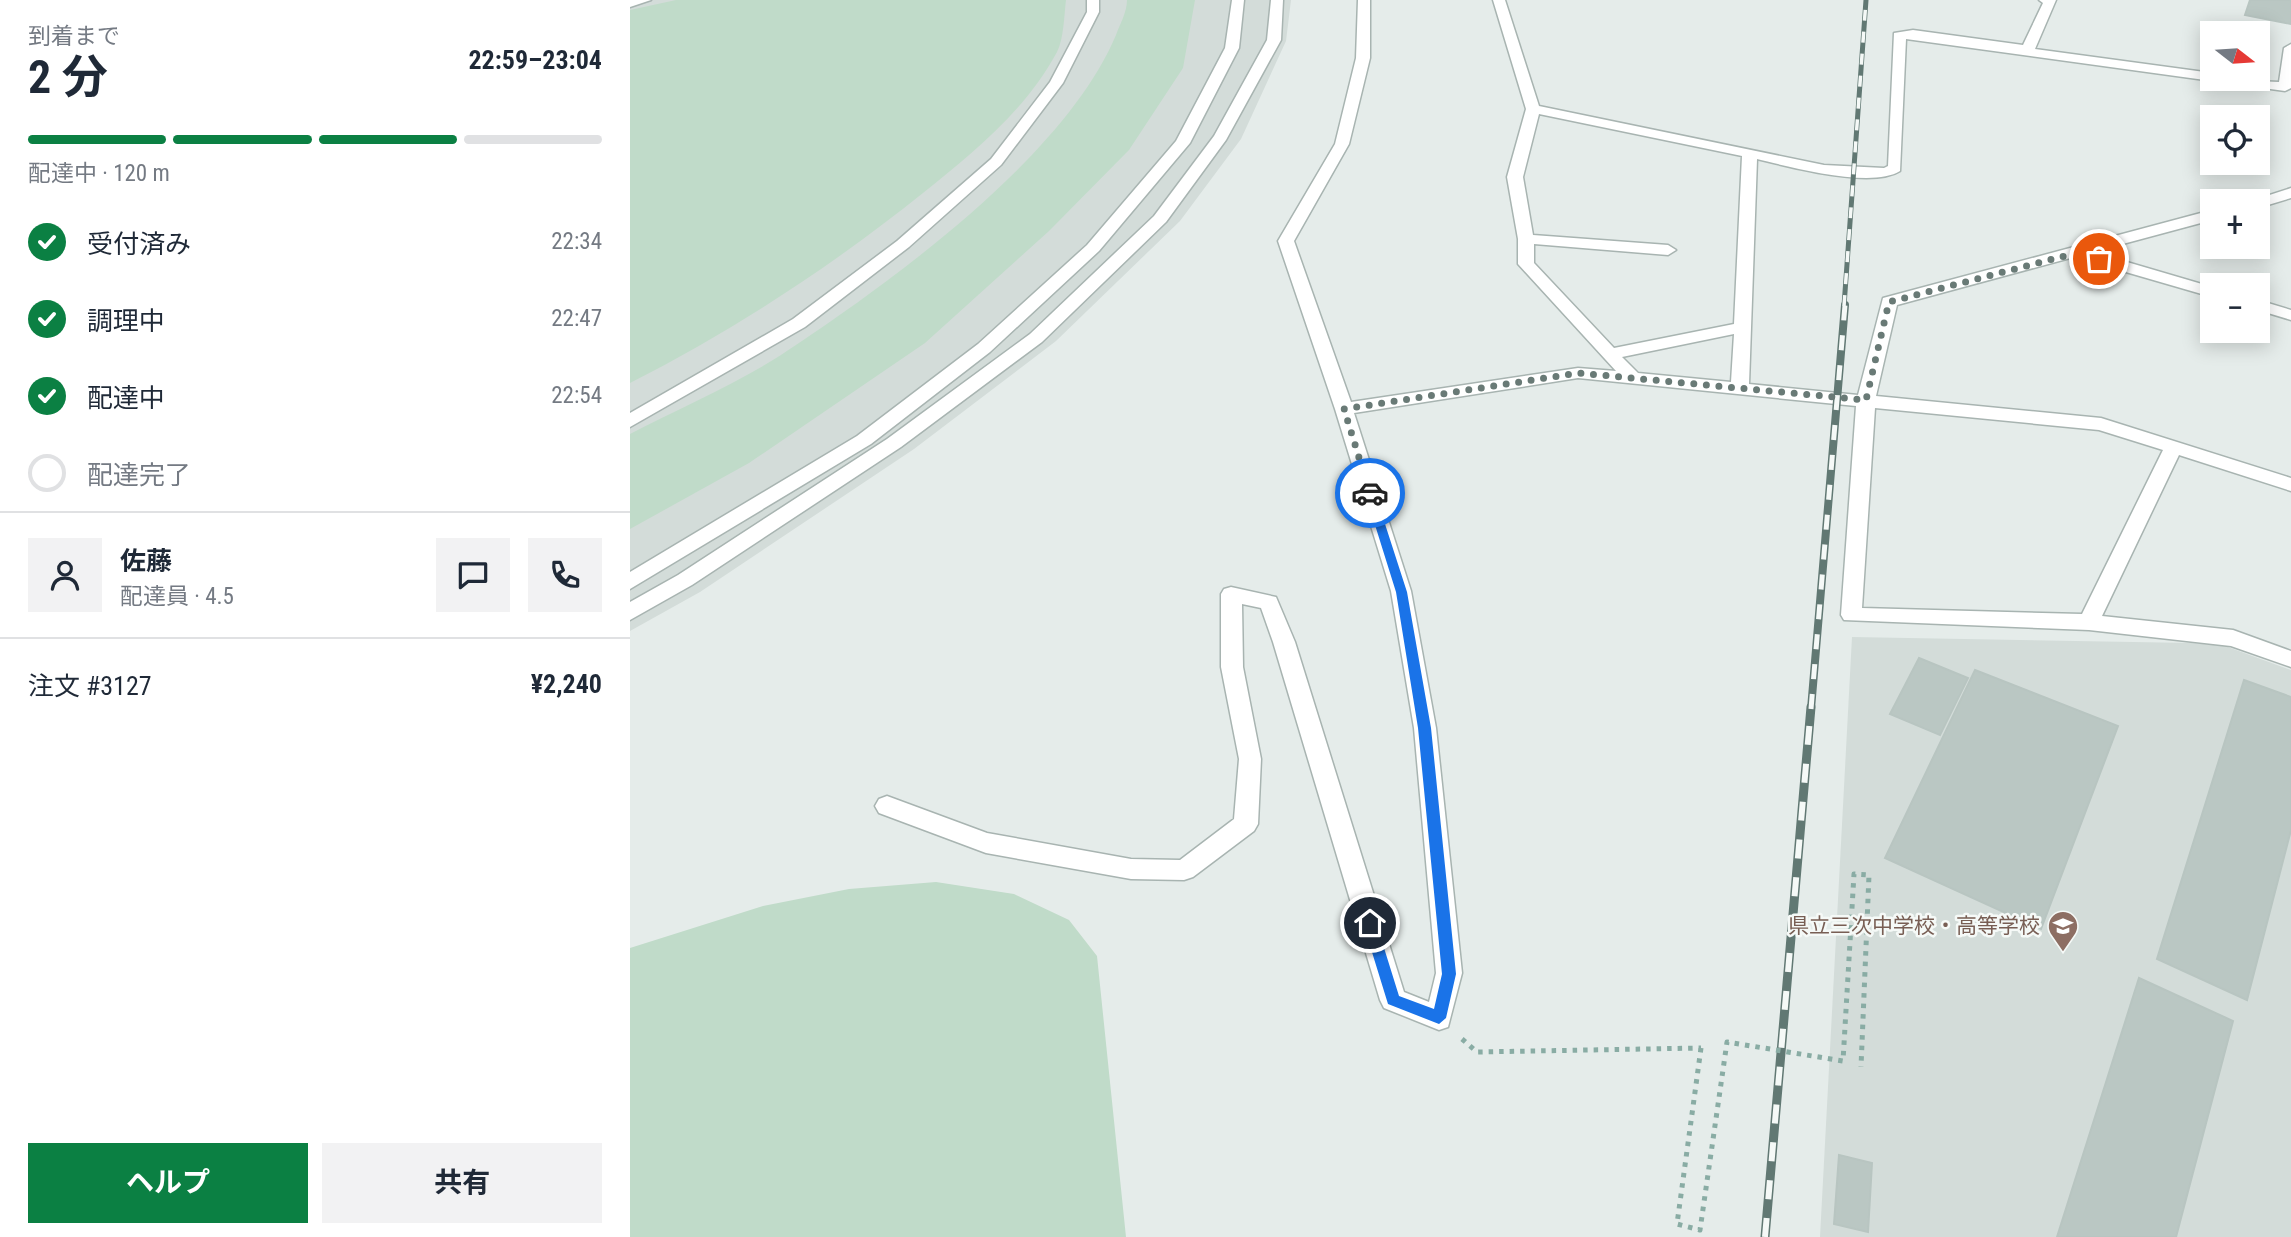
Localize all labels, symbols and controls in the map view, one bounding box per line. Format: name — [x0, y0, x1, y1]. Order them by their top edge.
north arrow — [2200, 21, 2270, 91]
map controls — [2200, 21, 2270, 343]
text: 到着まで — [28, 23, 120, 50]
text: 22:59–23:04 — [468, 45, 602, 75]
text: 2 分 — [28, 50, 108, 104]
button: locate — [2200, 105, 2270, 175]
text: 配達中 · 120 m — [28, 160, 170, 187]
button: + — [2200, 189, 2270, 259]
icon: check — [28, 223, 66, 261]
text: 22:34 — [551, 228, 602, 255]
text: 受付済み — [87, 229, 191, 259]
pin — [2069, 229, 2129, 289]
icon: bag — [2080, 240, 2118, 278]
button: − — [2200, 273, 2270, 343]
icon: check — [28, 300, 66, 338]
text: 22:47 — [551, 305, 602, 332]
text: 調理中 — [87, 306, 165, 336]
icon: check — [28, 377, 66, 415]
text: 22:54 — [551, 382, 602, 409]
text: 配達中 — [87, 383, 165, 413]
courier — [1335, 458, 1405, 528]
text: 配達完了 — [87, 460, 191, 490]
icon: car — [1351, 474, 1389, 512]
button: person — [28, 538, 102, 612]
button: chat — [436, 538, 510, 612]
button: phone — [528, 538, 602, 612]
text: 佐藤 — [120, 546, 172, 576]
text: 配達員 · 4.5 — [120, 583, 234, 610]
text: ¥2,240 — [531, 669, 602, 699]
text: 注文 #3127 — [28, 671, 152, 701]
pin — [1340, 893, 1400, 953]
icon: home — [1351, 904, 1389, 942]
school or university icon: 県立三次中学校・高等学校 — [2046, 909, 2080, 953]
place label: 県立三次中学校・高等学校 — [1788, 914, 2040, 938]
button: ヘルプ — [28, 1143, 308, 1223]
button: 共有 — [322, 1143, 602, 1223]

